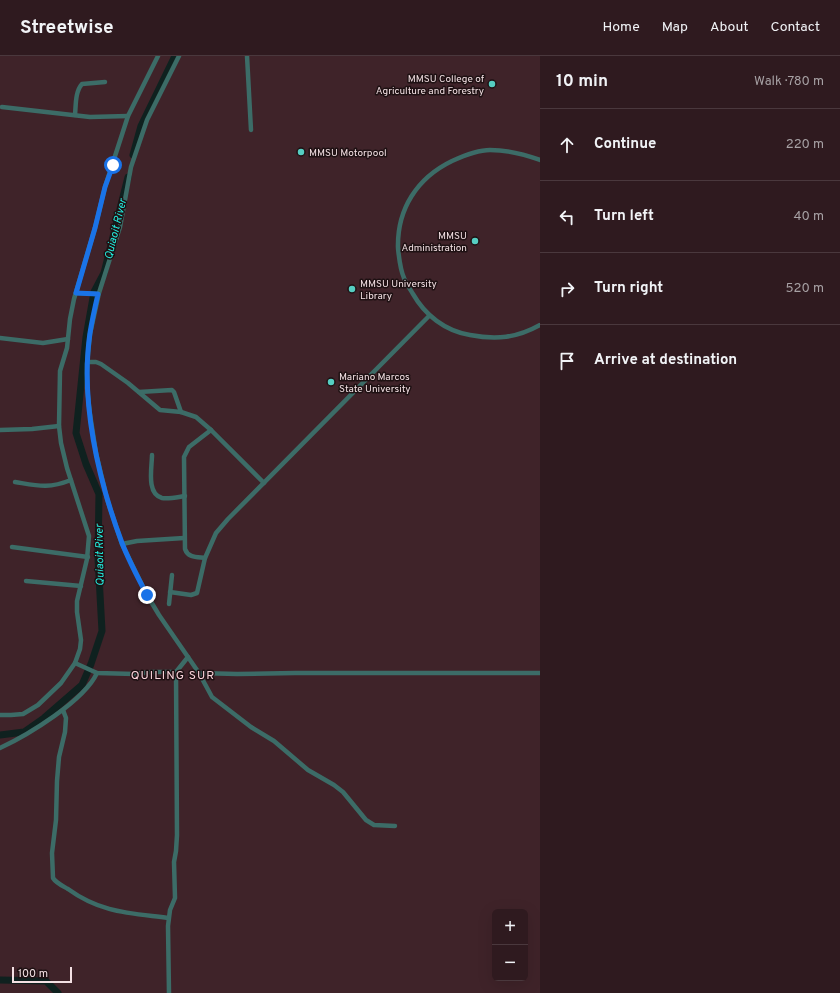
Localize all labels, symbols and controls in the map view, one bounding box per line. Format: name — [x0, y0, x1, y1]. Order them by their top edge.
text: Streetwise — [20, 16, 113, 40]
text: Home — [603, 19, 640, 36]
text: Map — [662, 19, 688, 36]
text: About — [710, 19, 749, 36]
text: Contact — [771, 19, 820, 36]
text: 10 min — [556, 71, 608, 93]
place label: MMSU College of Agriculture and Forestry — [376, 73, 485, 98]
text: Walk · 780 m — [754, 74, 824, 90]
marker: MMSU College of Agriculture and Forestry — [487, 79, 497, 89]
icon: ahead — [556, 134, 578, 156]
text: Continue — [594, 135, 656, 154]
text: 220 m — [786, 137, 824, 153]
marker: MMSU Motorpool — [296, 147, 306, 157]
place label: MMSU Motorpool — [309, 147, 387, 160]
route start — [104, 156, 122, 174]
water label: Quiaoit River — [102, 197, 130, 261]
icon: left — [556, 206, 578, 228]
text: Turn left — [594, 207, 654, 226]
text: 40 m — [794, 209, 824, 225]
place label: MMSU Administration — [401, 230, 467, 255]
marker: MMSU Administration — [470, 236, 480, 246]
place label: MMSU University Library — [360, 278, 437, 303]
icon: right — [556, 278, 578, 300]
text: Turn right — [594, 279, 663, 298]
text: 520 m — [786, 281, 824, 297]
marker: MMSU University Library — [347, 284, 357, 294]
icon: arrive — [556, 350, 578, 372]
text: Arrive at destination — [594, 351, 737, 370]
place label: Mariano Marcos State University — [339, 371, 411, 396]
marker: Mariano Marcos State University — [326, 377, 336, 387]
water label: Quiaoit River — [92, 523, 108, 586]
route end — [138, 586, 156, 604]
district label: QUILING SUR — [131, 668, 215, 684]
map controls — [492, 909, 528, 981]
button: + — [492, 909, 528, 945]
button: − — [492, 945, 528, 981]
scale bar — [12, 965, 72, 984]
text: 100 m — [18, 967, 48, 981]

